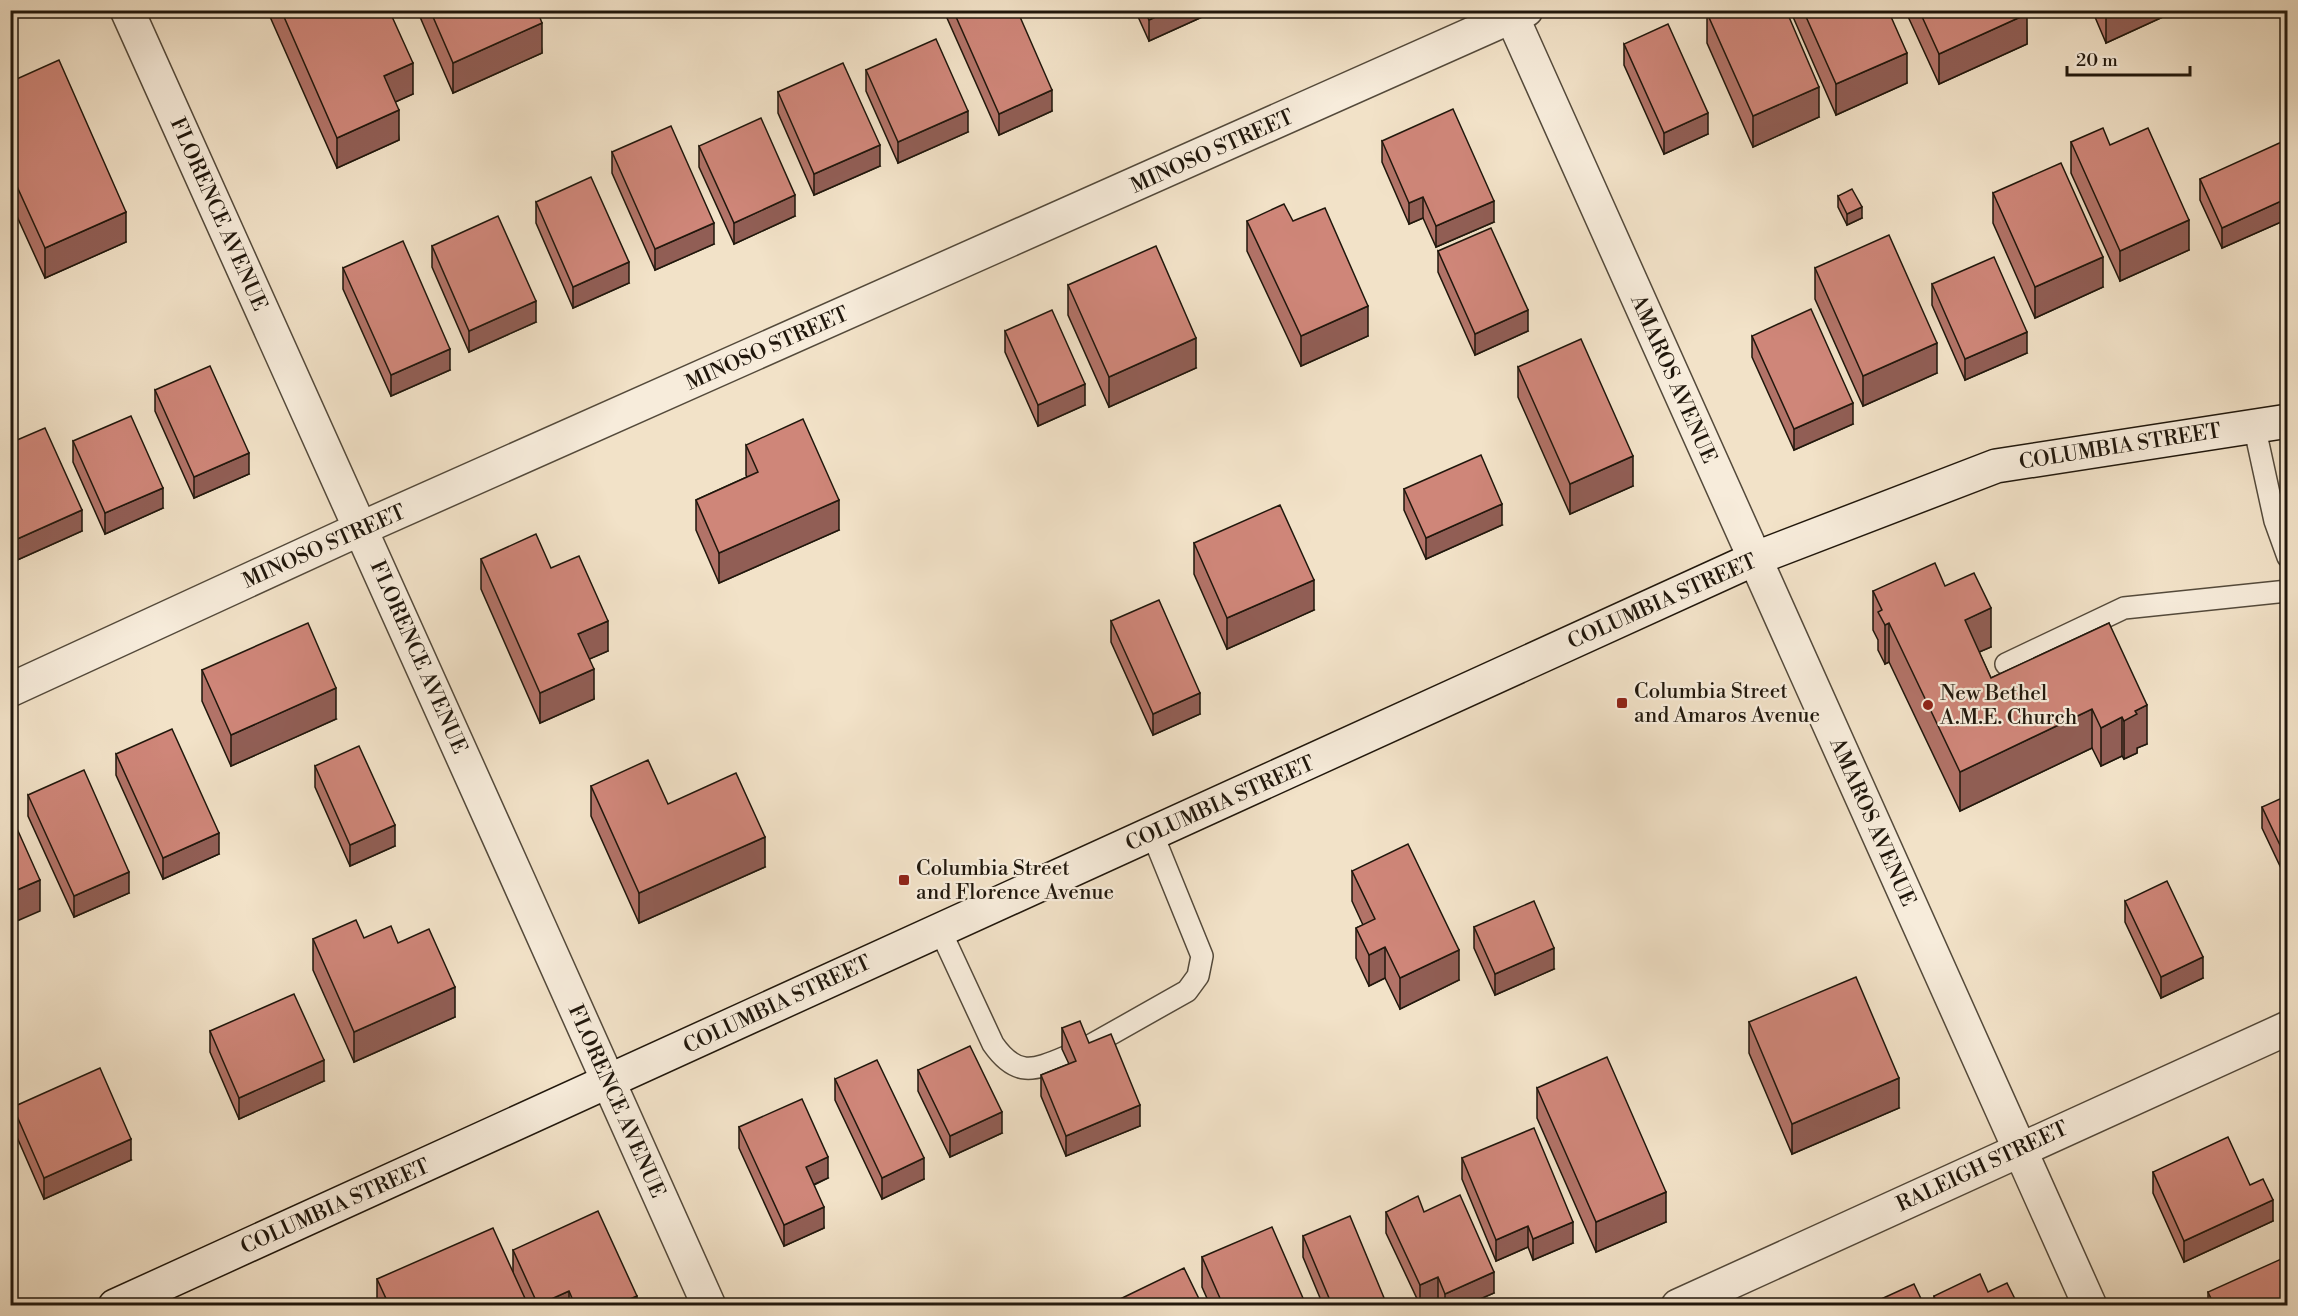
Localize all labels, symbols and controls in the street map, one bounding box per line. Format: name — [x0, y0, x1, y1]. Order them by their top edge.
scale bar — [2067, 39, 2190, 77]
text: 20 m — [2076, 49, 2118, 72]
street label: MINOSO STREET — [1127, 104, 1298, 200]
street label: FLORENCE AVENUE — [164, 114, 272, 315]
street label: AMAROS AVENUE — [1624, 290, 1722, 468]
street label: MINOSO STREET — [682, 301, 853, 397]
street label: COLUMBIA STREET — [2017, 418, 2223, 476]
street label: MINOSO STREET — [239, 499, 410, 595]
street label: COLUMBIA STREET — [1564, 548, 1761, 655]
street label: FLORENCE AVENUE — [364, 557, 472, 758]
place label: Columbia Street and Amaros Avenue — [1634, 679, 1820, 729]
place label: New Bethel A.M.E. Church — [1939, 681, 2078, 731]
marker: Columbia Street and Amaros Avenue — [1615, 696, 1629, 710]
marker: New Bethel A.M.E. Church — [1921, 698, 1935, 712]
street label: AMAROS AVENUE — [1823, 733, 1921, 911]
street label: COLUMBIA STREET — [1122, 750, 1319, 857]
place label: Columbia Street and Florence Avenue — [916, 856, 1114, 906]
marker: Columbia Street and Florence Avenue — [897, 873, 911, 887]
street label: COLUMBIA STREET — [679, 950, 876, 1060]
street label: FLORENCE AVENUE — [562, 1001, 670, 1202]
street label: RALEIGH STREET — [1893, 1116, 2072, 1218]
street label: COLUMBIA STREET — [237, 1153, 434, 1260]

